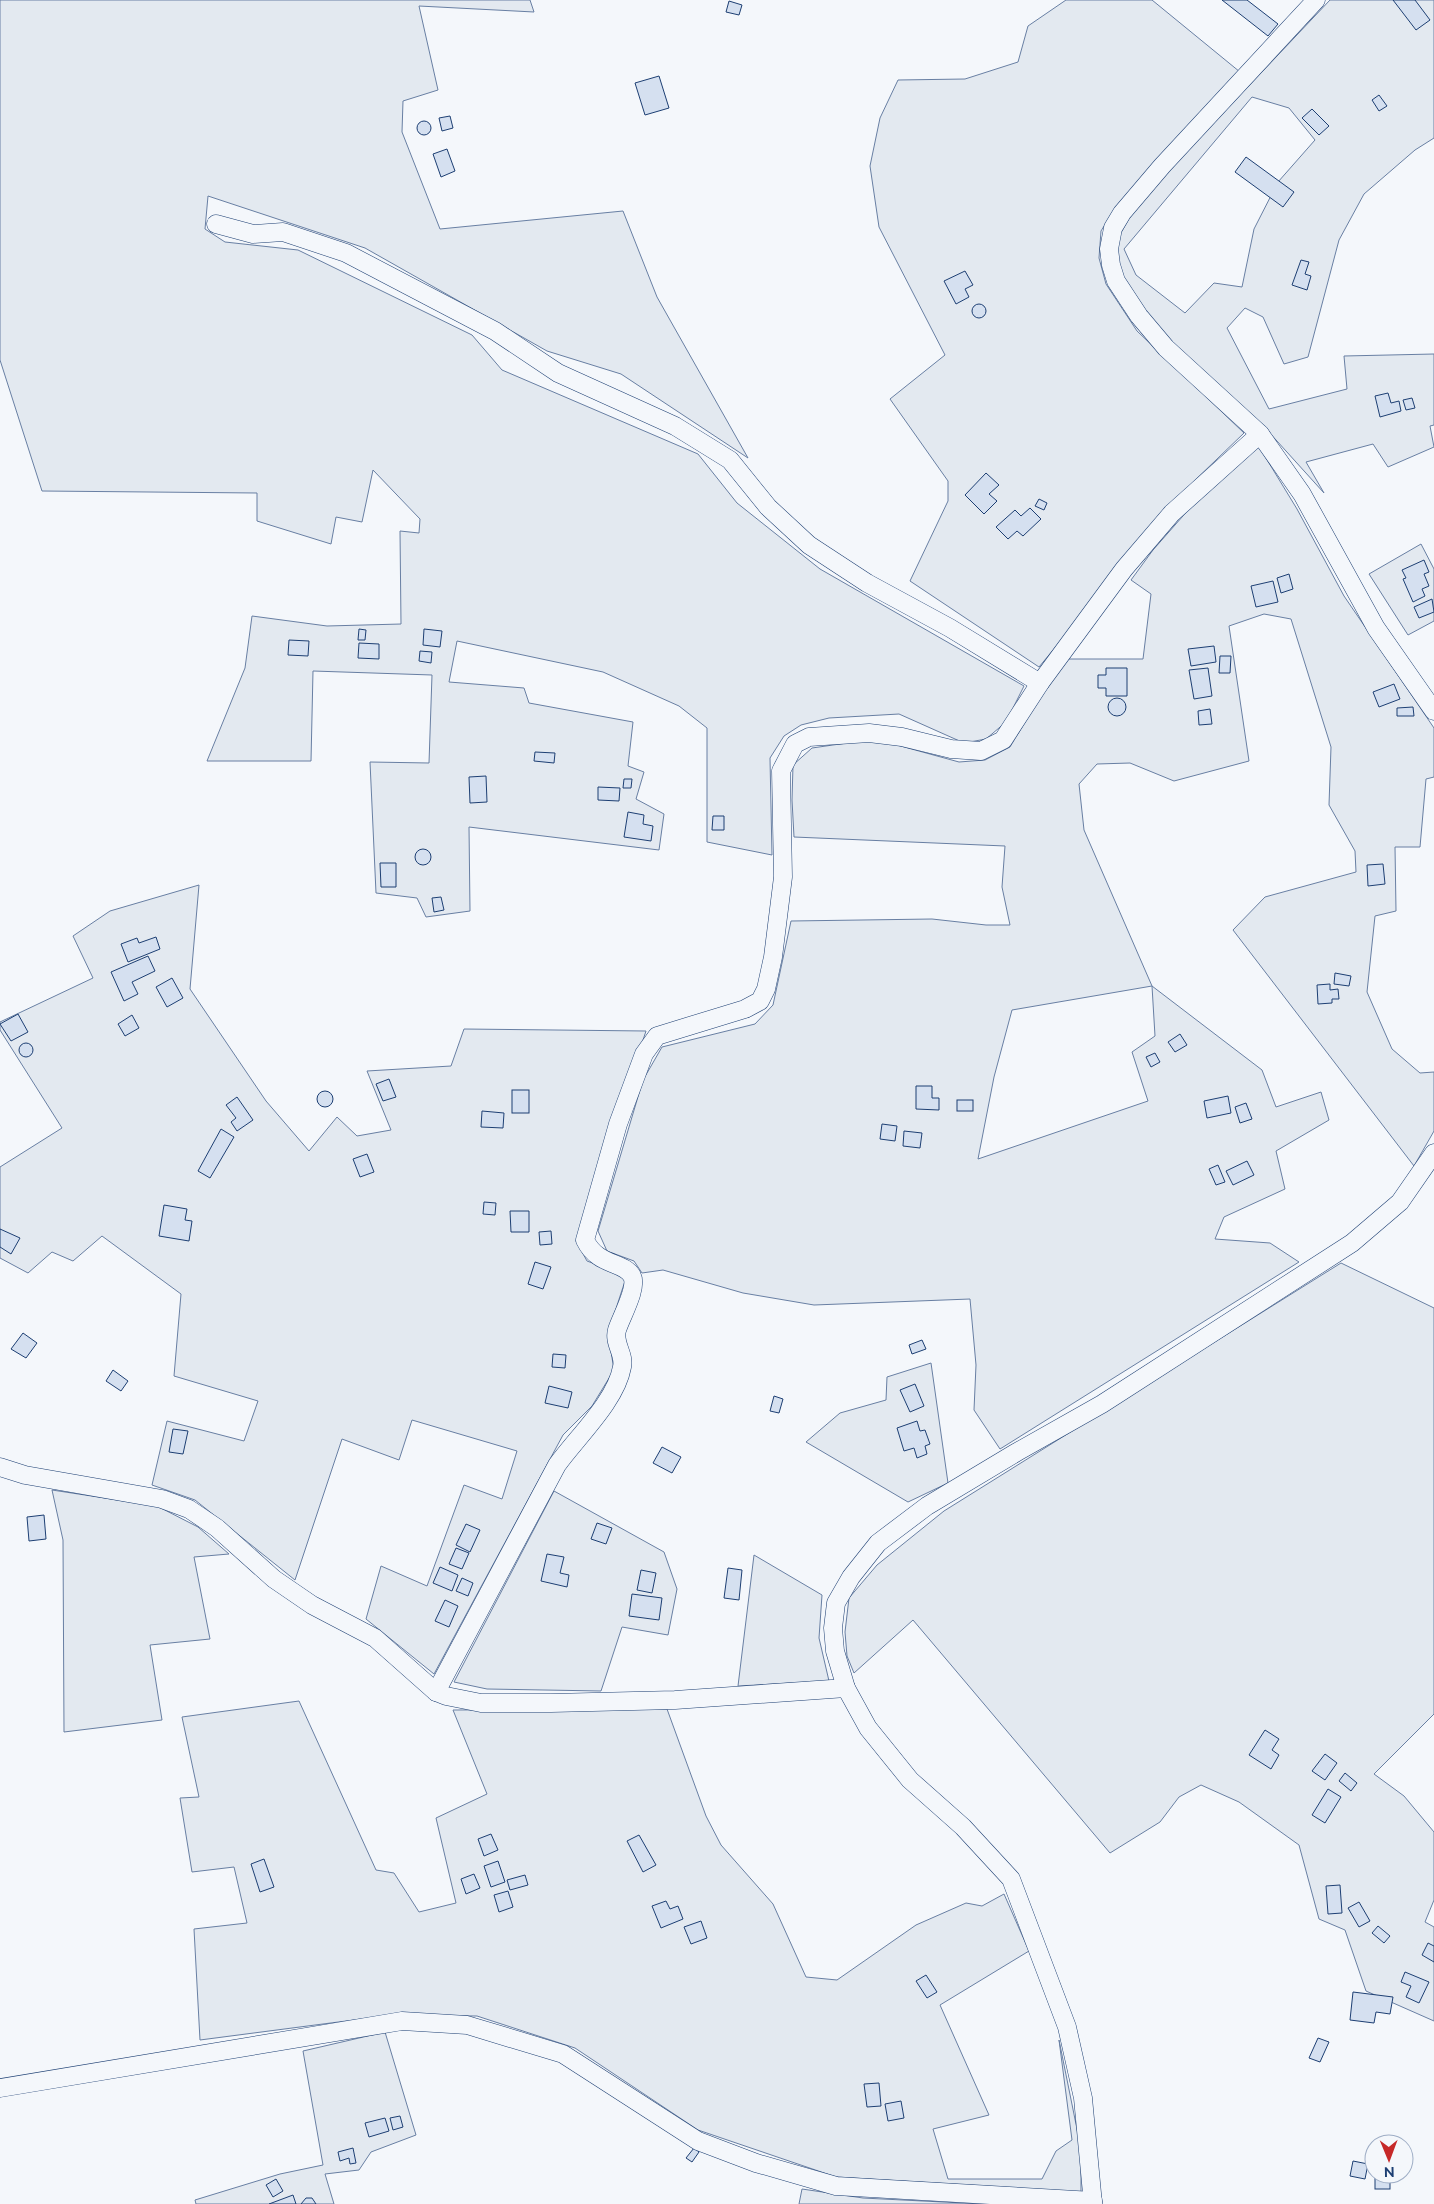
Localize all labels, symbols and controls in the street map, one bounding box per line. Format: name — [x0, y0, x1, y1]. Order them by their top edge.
north arrow — [1364, 2134, 1414, 2184]
text: N — [1384, 2164, 1395, 2180]

